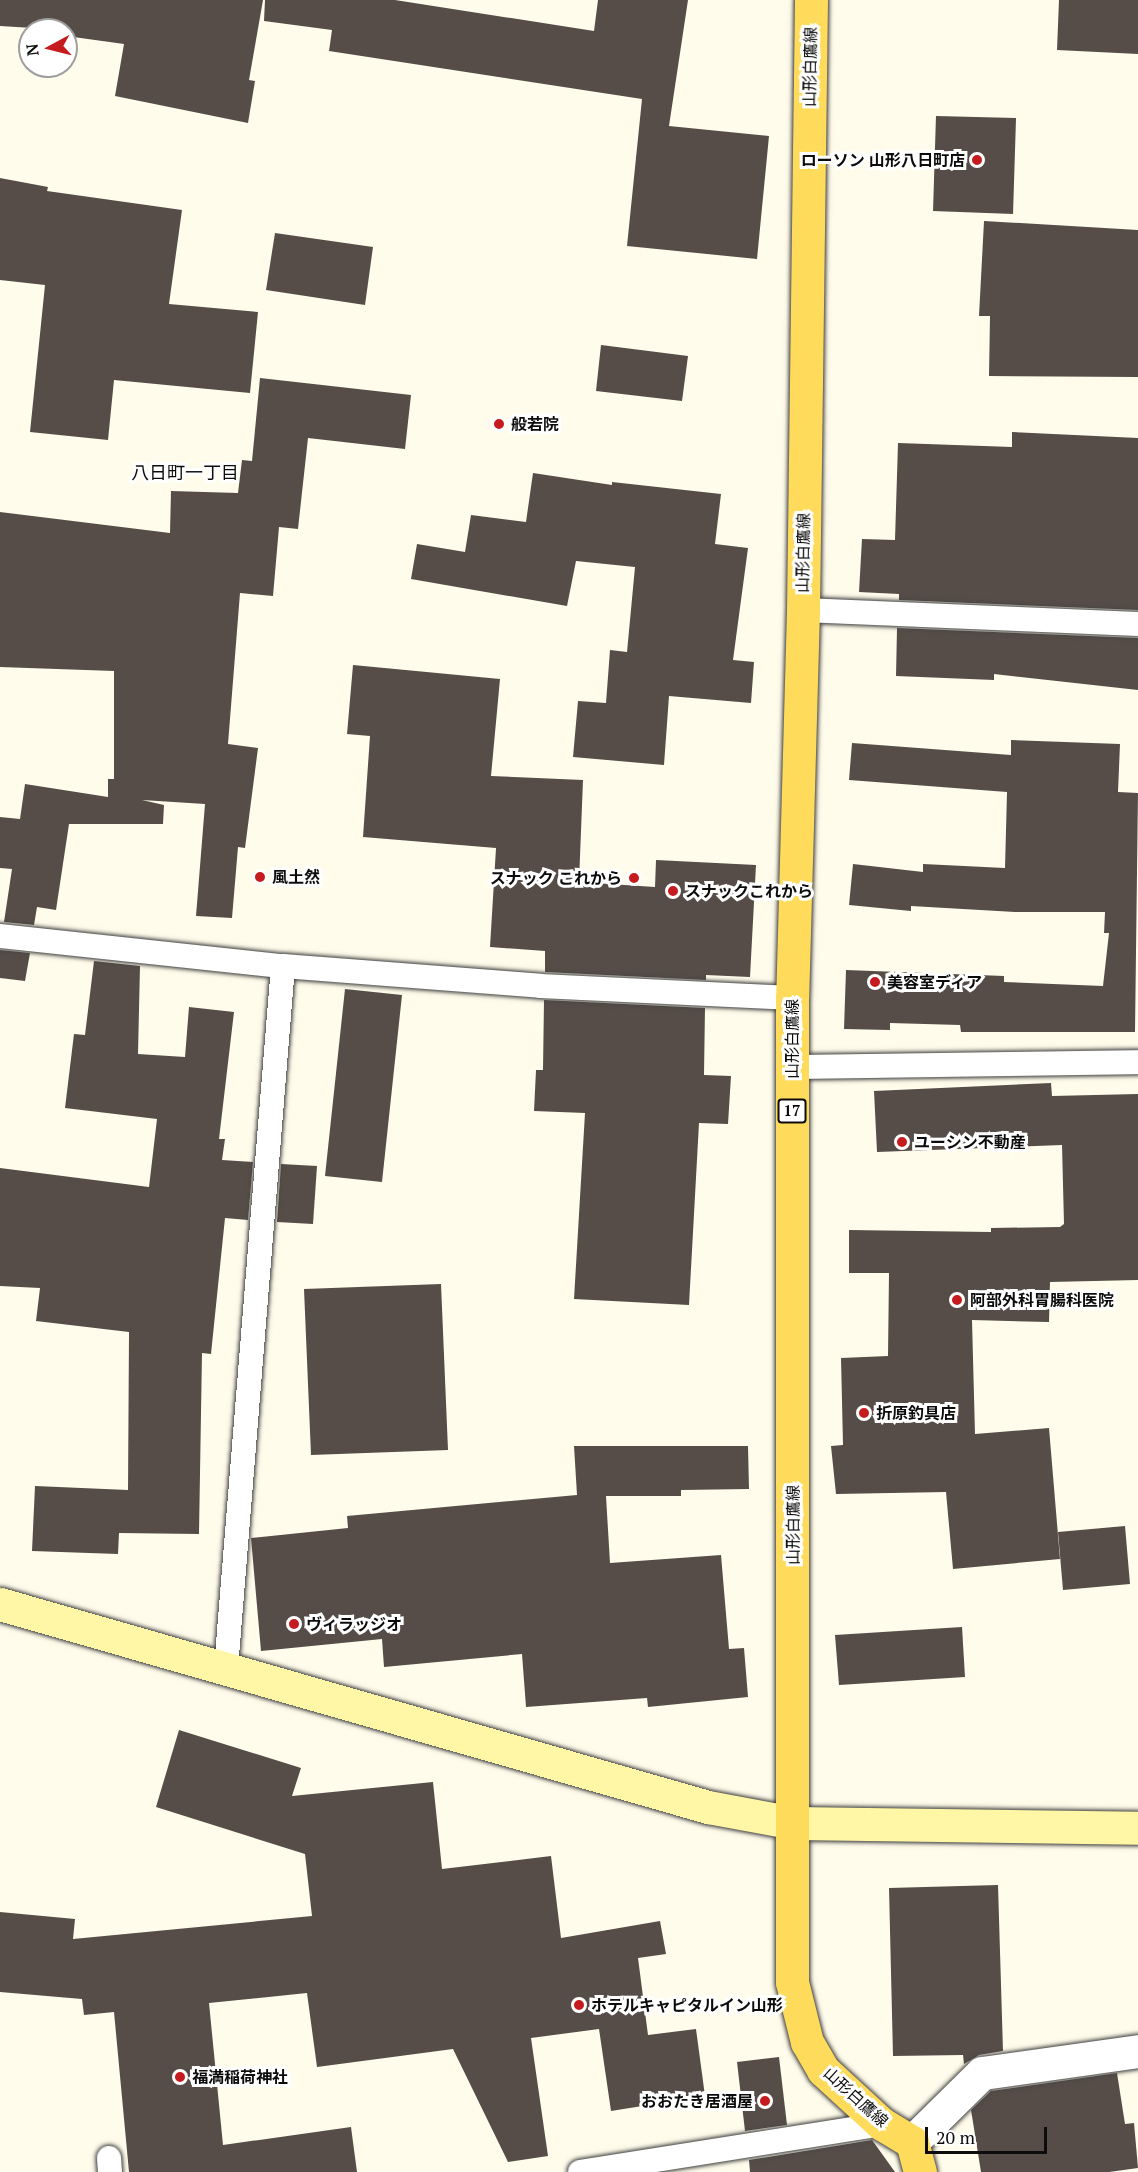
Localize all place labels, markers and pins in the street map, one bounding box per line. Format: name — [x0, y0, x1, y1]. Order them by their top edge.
place label: ローソン 山形八日町店 — [801, 150, 965, 170]
marker: ローソン 山形八日町店 — [970, 153, 984, 167]
place label: 般若院 — [511, 414, 559, 434]
marker: 般若院 — [492, 417, 506, 431]
place label: 風土然 — [272, 867, 320, 887]
place label: スナック これから — [490, 868, 622, 888]
marker: 風土然 — [253, 870, 267, 884]
marker: スナック これから — [627, 871, 641, 885]
place label: スナックこれから — [685, 881, 813, 901]
marker: スナックこれから — [666, 884, 680, 898]
place label: 美容室ディア — [887, 972, 983, 992]
marker: 美容室ディア — [868, 975, 882, 989]
place label: ユーシン不動産 — [914, 1132, 1026, 1152]
marker: ユーシン不動産 — [895, 1135, 909, 1149]
place label: 阿部外科胃腸科医院 — [970, 1290, 1114, 1310]
marker: 阿部外科胃腸科医院 — [948, 1291, 966, 1309]
place label: 折原釣具店 — [876, 1403, 956, 1423]
marker: 折原釣具店 — [857, 1406, 871, 1420]
place label: ヴィラッジオ — [306, 1614, 402, 1634]
marker: ヴィラッジオ — [287, 1617, 301, 1631]
place label: ホテルキャピタルイン山形 — [591, 1995, 783, 2015]
marker: ホテルキャピタルイン山形 — [572, 1998, 586, 2012]
place label: 福満稲荷神社 — [192, 2067, 288, 2087]
marker: 福満稲荷神社 — [173, 2070, 187, 2084]
place label: おおたき居酒屋 — [641, 2091, 753, 2111]
marker: おおたき居酒屋 — [758, 2094, 772, 2108]

